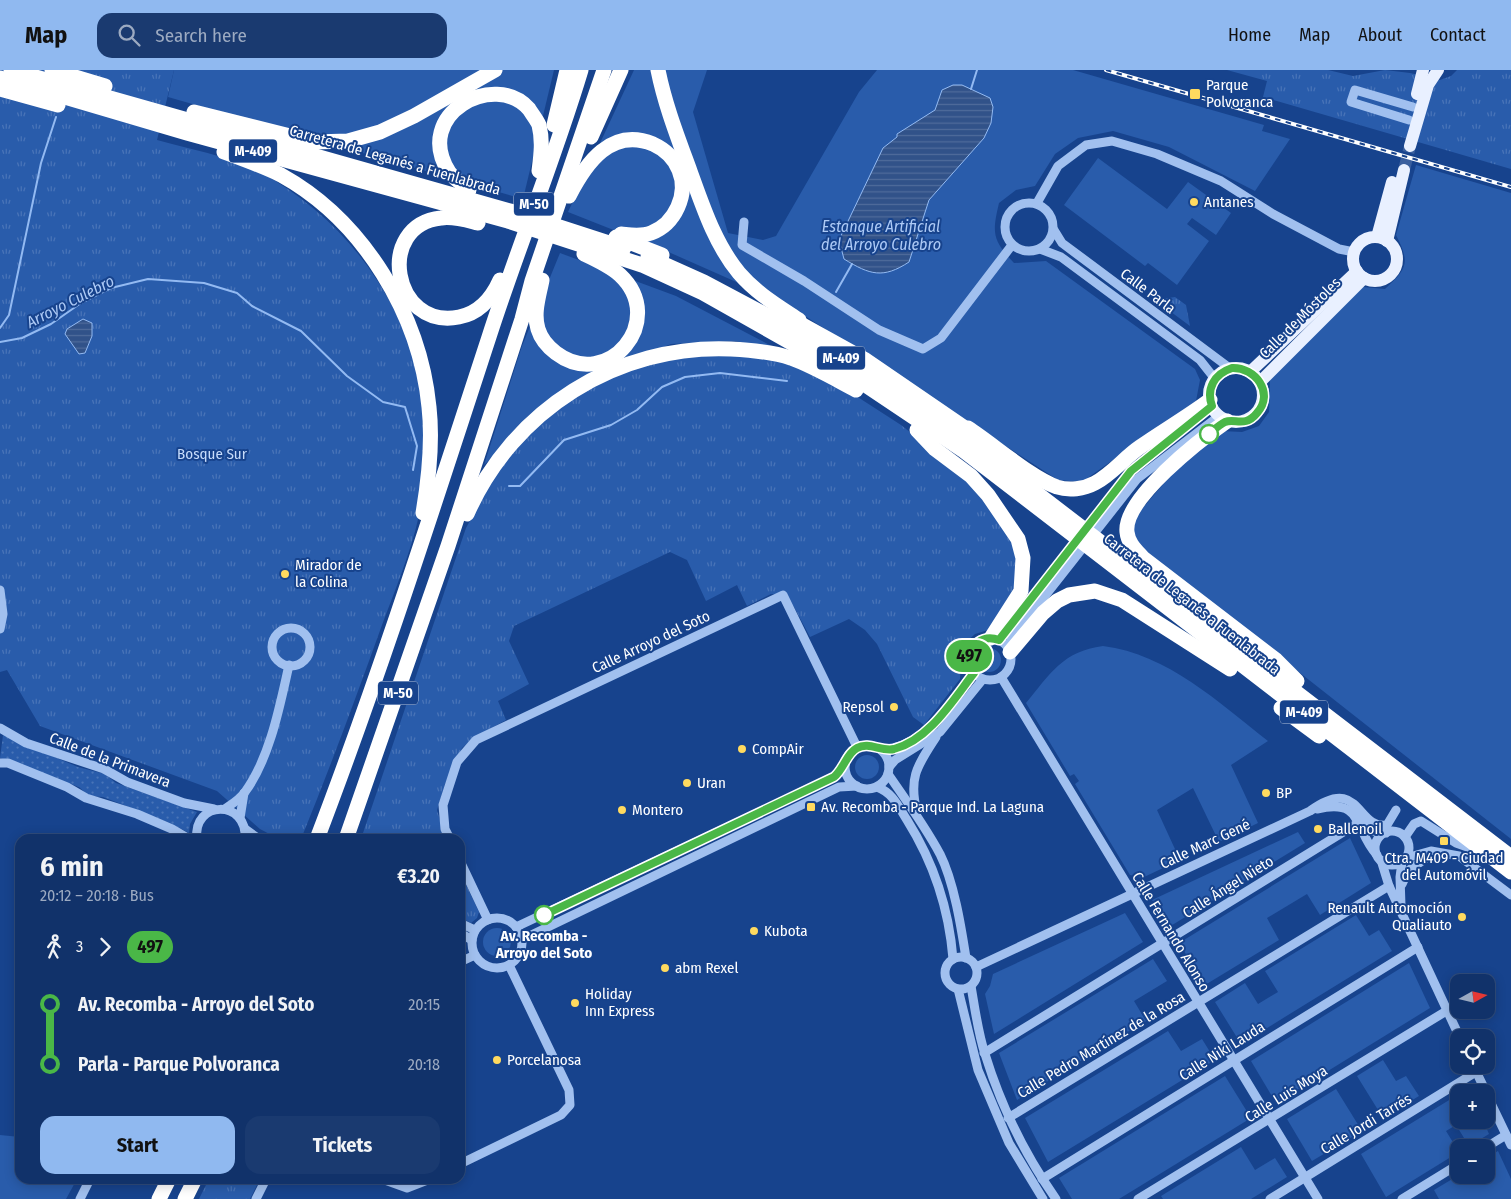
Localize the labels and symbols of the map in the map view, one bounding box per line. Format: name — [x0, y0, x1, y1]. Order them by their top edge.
place label: Parque Polvoranca — [1206, 76, 1273, 111]
marker: Parque Polvoranca — [1188, 87, 1202, 101]
street label: Carretera de Leganés a Fuenlabrada — [287, 121, 503, 199]
road number: M-409 — [229, 140, 277, 162]
road number: M-50 — [514, 192, 554, 216]
place label: Antanes — [1204, 193, 1254, 211]
marker: Antanes — [1188, 196, 1200, 208]
water label: Estanque Artificial del Arroyo Culebro — [821, 217, 941, 254]
street label: Calle Parla — [1117, 264, 1179, 318]
water label: Arroyo Culebro — [22, 271, 117, 332]
street label: Calle de Móstoles — [1256, 274, 1344, 362]
road number: M-409 — [817, 346, 865, 370]
unlabelled marker — [1199, 424, 1219, 444]
park label: Bosque Sur — [177, 445, 248, 463]
street label: Carretera de Leganés a Fuenlabrada — [1100, 530, 1284, 678]
place label: Mirador de la Colina — [295, 556, 362, 591]
marker: Mirador de la Colina — [279, 568, 291, 580]
street label: Calle Arroyo del Soto — [589, 607, 713, 677]
line badge: 497 — [940, 640, 998, 672]
road number: M-50 — [378, 682, 418, 704]
place label: Repsol — [842, 698, 884, 716]
road number: M-409 — [1280, 700, 1328, 724]
marker: Repsol — [888, 701, 900, 713]
street label: Calle de la Primavera — [47, 729, 173, 791]
place label: CompAir — [752, 740, 804, 758]
marker: CompAir — [736, 743, 748, 755]
place label: Uran — [697, 774, 726, 792]
marker: Uran — [681, 777, 693, 789]
place label: BP — [1276, 784, 1292, 802]
marker: BP — [1260, 787, 1272, 799]
place label: Av. Recomba - Parque Ind. La Laguna — [821, 798, 1044, 816]
place label: Montero — [632, 801, 683, 819]
marker: Av. Recomba - Parque Ind. La Laguna — [805, 801, 817, 813]
marker: Montero — [616, 804, 628, 816]
street label: Calle Marc Gené — [1157, 815, 1253, 873]
place label: Ballenoil — [1328, 820, 1382, 838]
marker: Ballenoil — [1312, 823, 1324, 835]
marker: Ctra. M409 - Ciudad del Automóvil — [1438, 835, 1450, 847]
place label: Ctra. M409 - Ciudad del Automóvil — [1385, 849, 1503, 884]
street label: Calle Ángel Nieto — [1179, 852, 1277, 922]
street label: Calle Fernando Alonso — [1128, 869, 1214, 995]
place label: Renault Automoción Qualiauto — [1327, 899, 1452, 934]
marker: Av. Recomba - Arroyo del Soto — [534, 905, 554, 925]
marker: Renault Automoción Qualiauto — [1456, 911, 1468, 923]
place label: Kubota — [764, 922, 808, 940]
marker: Kubota — [748, 925, 760, 937]
place label: Av. Recomba - Arroyo del Soto — [495, 927, 592, 962]
place label: abm Rexel — [675, 959, 738, 977]
marker: abm Rexel — [659, 962, 671, 974]
north arrow — [1450, 974, 1495, 1019]
place label: Holiday Inn Express — [585, 985, 655, 1020]
street label: Calle Pedro Martínez de la Rosa — [1014, 988, 1188, 1102]
marker: Holiday Inn Express — [569, 997, 581, 1009]
street label: Calle Niki Lauda — [1176, 1017, 1268, 1085]
place label: Porcelanosa — [507, 1051, 581, 1069]
marker: Porcelanosa — [491, 1054, 503, 1066]
street label: Calle Luis Moya — [1241, 1062, 1331, 1126]
street label: Calle Jordi Tarrés — [1317, 1090, 1415, 1158]

